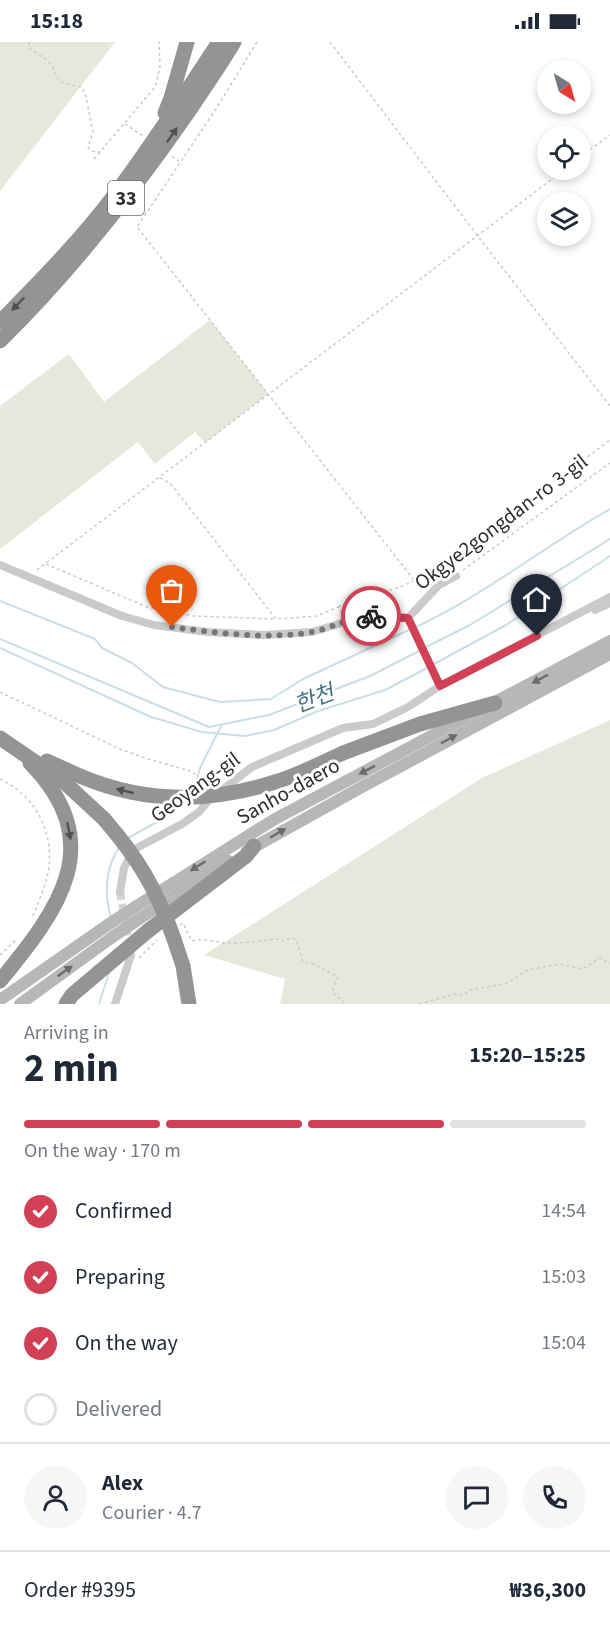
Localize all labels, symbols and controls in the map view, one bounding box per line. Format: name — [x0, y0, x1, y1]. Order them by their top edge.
text: 15:18 — [30, 5, 83, 37]
north arrow — [537, 60, 591, 114]
map controls — [537, 60, 591, 246]
button: locate — [537, 126, 591, 180]
one-way arrow — [166, 127, 177, 143]
road number: 33 — [108, 181, 144, 215]
button: layers — [537, 192, 591, 246]
one-way arrow — [11, 297, 25, 311]
street label: Okgye2gongdan-ro 3-gil — [408, 447, 594, 597]
pin — [146, 565, 197, 627]
icon: bag — [155, 574, 188, 607]
pin — [511, 574, 562, 636]
icon: home — [520, 583, 553, 616]
courier — [341, 586, 401, 646]
icon: bike — [355, 600, 388, 633]
one-way arrow — [531, 674, 548, 684]
water label: 한천 — [290, 676, 342, 721]
one-way arrow — [441, 735, 458, 744]
street label: Geoyang-gil — [144, 744, 246, 830]
street label: Sanho-daero — [231, 750, 345, 832]
one-way arrow — [359, 765, 376, 775]
one-way arrow — [115, 786, 134, 795]
one-way arrow — [65, 822, 74, 841]
one-way arrow — [270, 827, 286, 838]
one-way arrow — [190, 861, 206, 872]
one-way arrow — [57, 965, 73, 977]
text: Arriving in — [24, 1019, 109, 1047]
text: 15:20–15:25 — [469, 1039, 586, 1071]
text: 2 min — [24, 1041, 119, 1097]
text: On the way · 170 m — [24, 1137, 181, 1165]
icon: check — [24, 1195, 57, 1228]
text: Confirmed — [75, 1195, 172, 1227]
text: 14:54 — [541, 1197, 586, 1225]
icon: check — [24, 1261, 57, 1294]
text: Preparing — [75, 1261, 165, 1293]
text: 15:03 — [541, 1263, 586, 1291]
icon: check — [24, 1327, 57, 1360]
text: On the way — [75, 1327, 178, 1359]
text: 15:04 — [541, 1329, 586, 1357]
text: Delivered — [75, 1393, 162, 1425]
button: person — [24, 1466, 87, 1529]
button: chat — [445, 1466, 508, 1529]
button: phone — [523, 1466, 586, 1529]
text: Alex — [102, 1467, 143, 1499]
text: Courier · 4.7 — [102, 1499, 202, 1527]
text: Order #9395 — [24, 1574, 136, 1606]
text: ₩36,300 — [510, 1574, 586, 1606]

